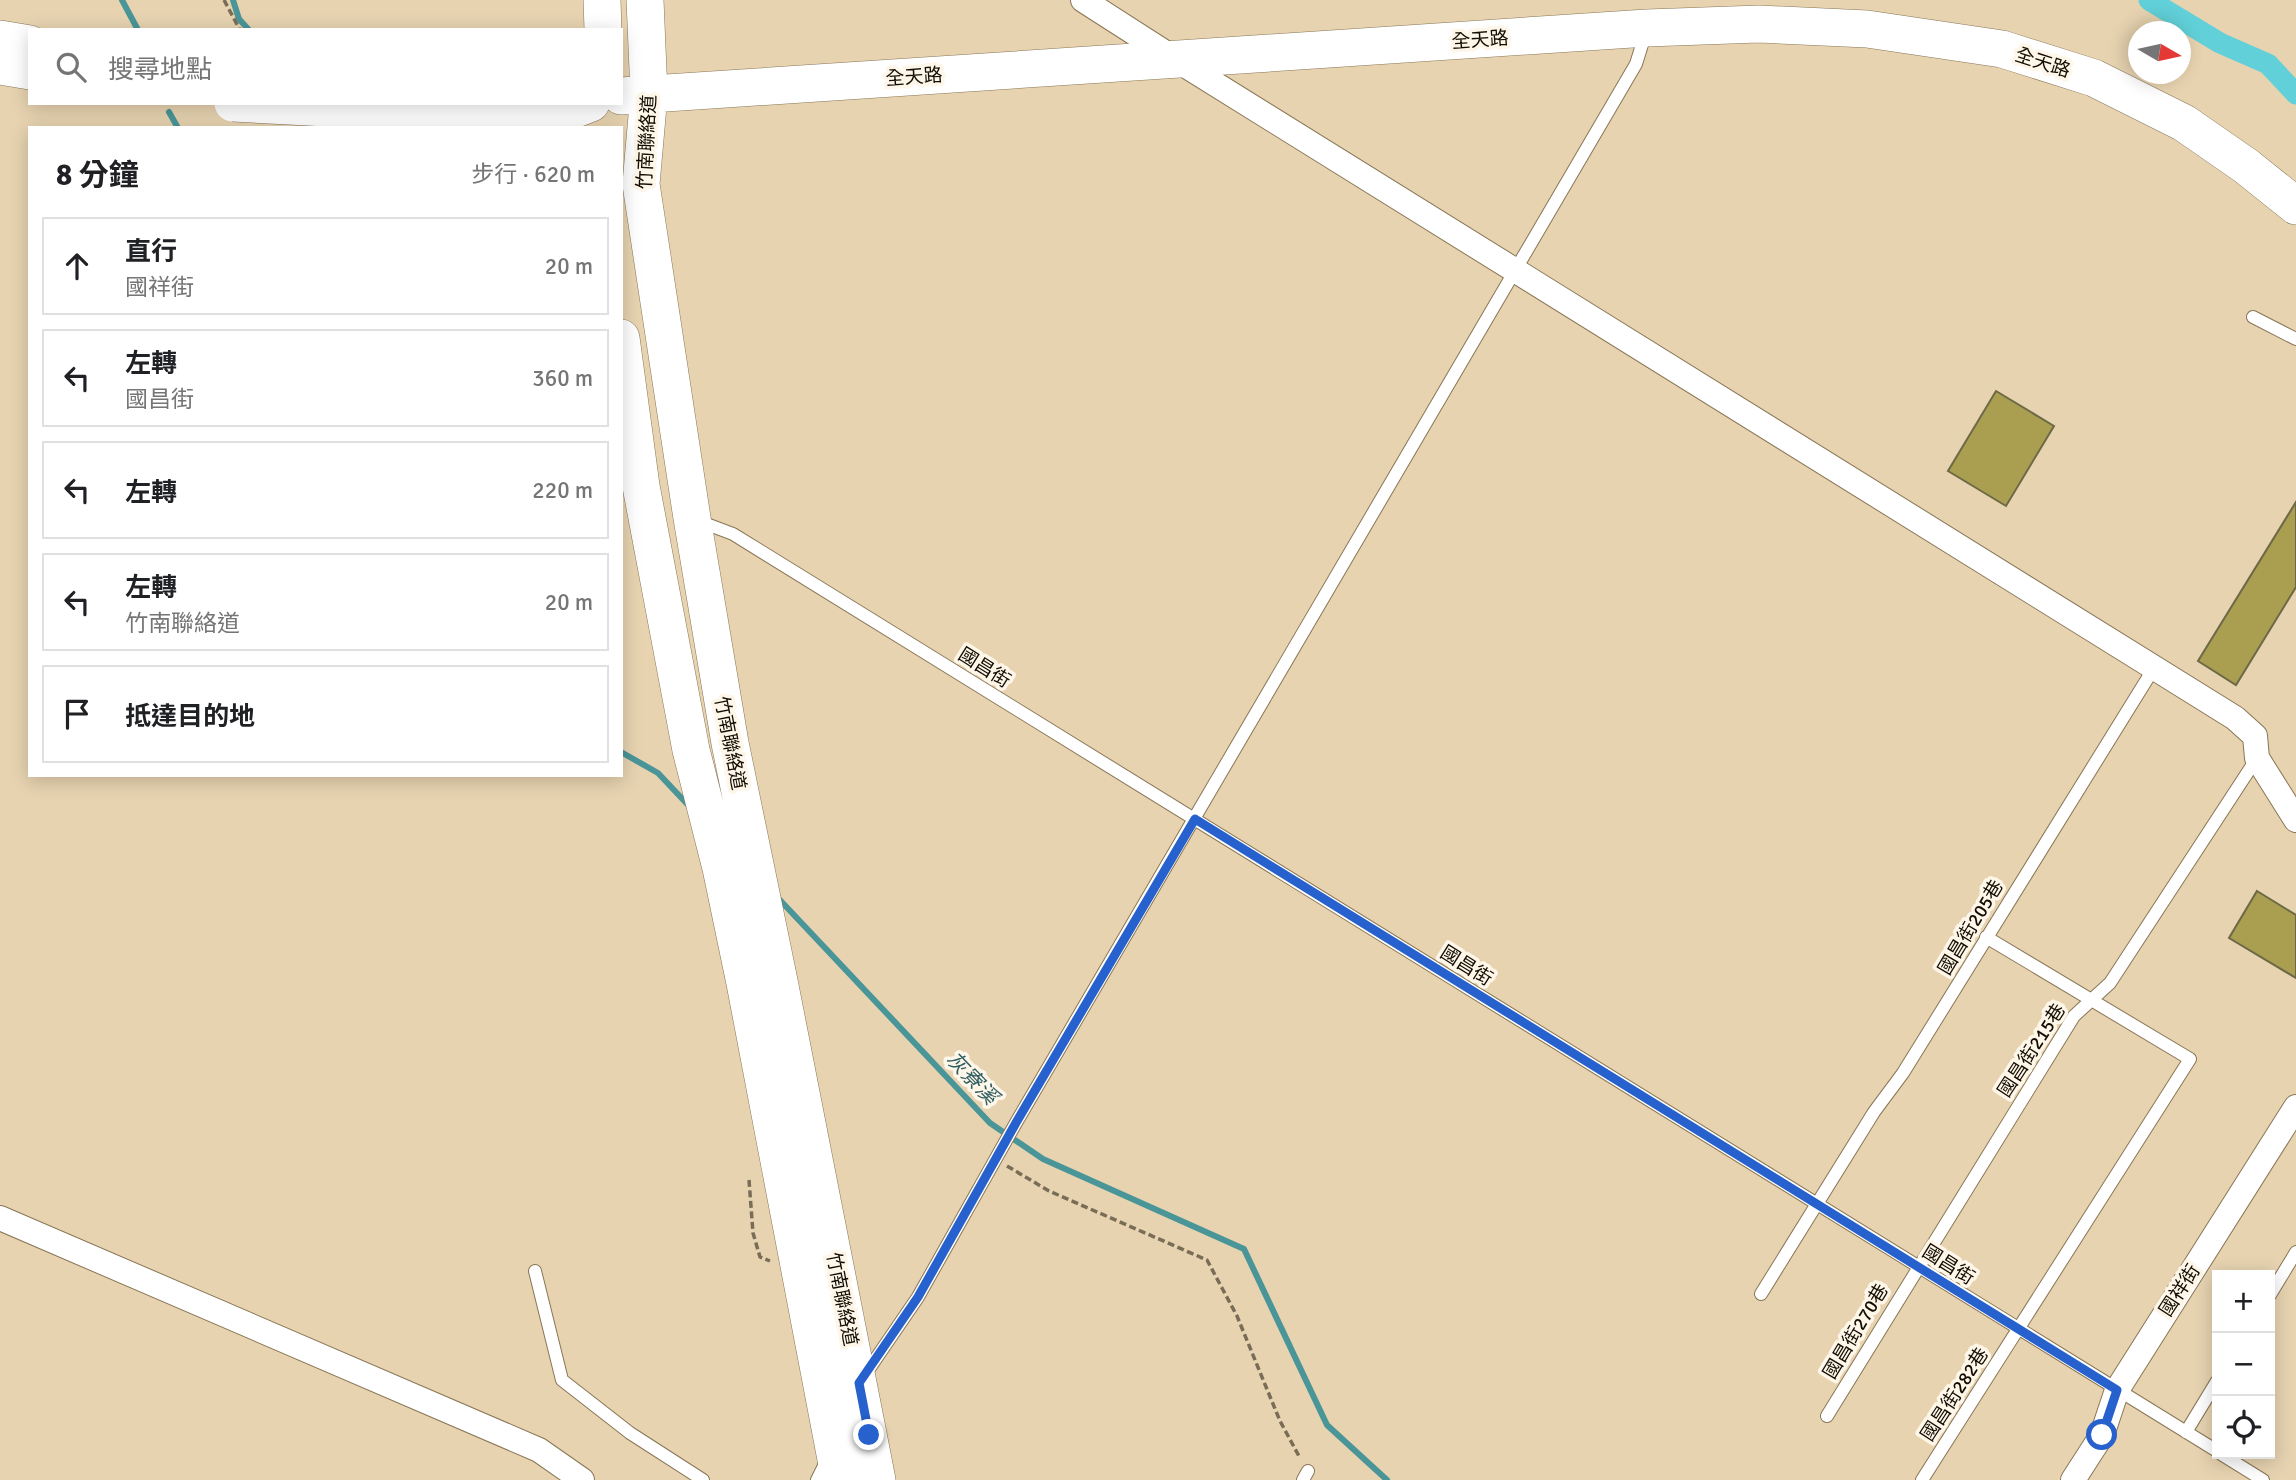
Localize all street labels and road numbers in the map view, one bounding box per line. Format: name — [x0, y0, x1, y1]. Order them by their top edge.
street label: 全天路 — [1451, 26, 1509, 54]
street label: 全天路 — [2012, 43, 2074, 83]
street label: 全天路 — [885, 63, 943, 91]
street label: 竹南聯絡道 — [633, 94, 661, 190]
street label: 國昌街 — [954, 643, 1015, 693]
street label: 竹南聯絡道 — [709, 694, 751, 792]
street label: 國昌街205巷 — [1933, 876, 2009, 979]
street label: 國昌街 — [1436, 941, 1497, 991]
street label: 國昌街215巷 — [1993, 999, 2071, 1102]
street label: 國昌街 — [1918, 1240, 1979, 1290]
street label: 竹南聯絡道 — [821, 1250, 863, 1348]
street label: 國祥街 — [2154, 1260, 2205, 1321]
street label: 國昌街270巷 — [1818, 1280, 1894, 1383]
street label: 國昌街282巷 — [1916, 1343, 1994, 1446]

